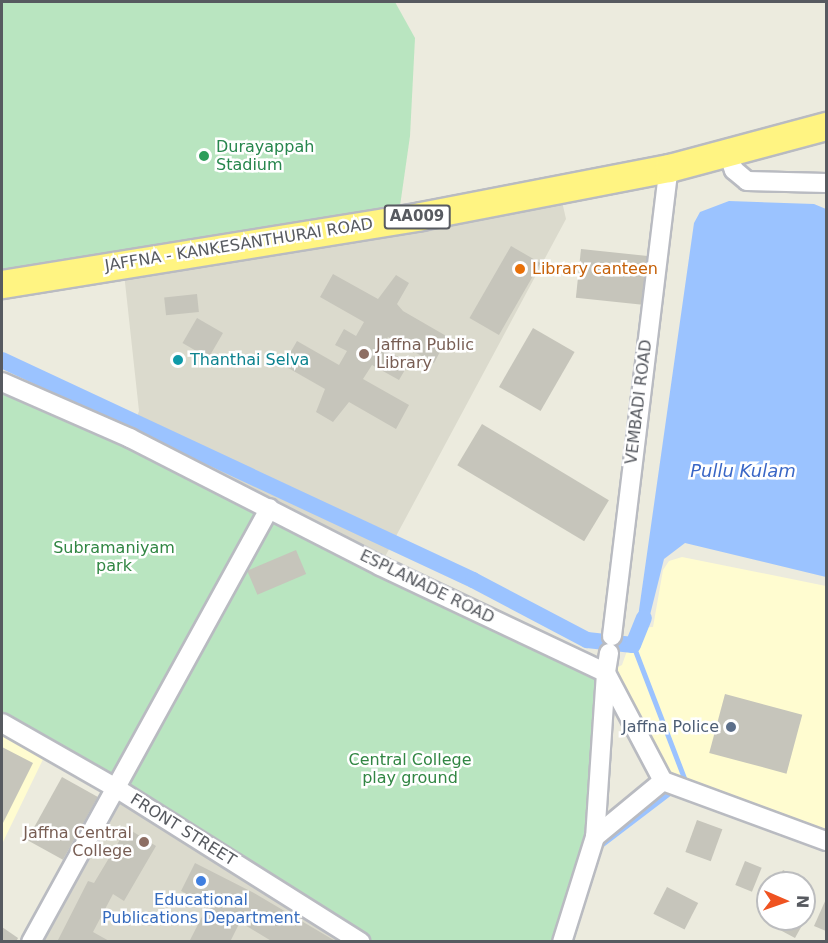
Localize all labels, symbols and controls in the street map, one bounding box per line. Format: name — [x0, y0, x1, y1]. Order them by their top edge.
place label: Durayappah Stadium — [216, 137, 314, 175]
marker: Durayappah Stadium — [197, 149, 211, 163]
road number: AA009 — [382, 205, 452, 229]
street label: JAFFNA - KANKESANTHURAI ROAD — [104, 214, 374, 276]
place label: Library canteen — [532, 259, 658, 279]
marker: Library canteen — [513, 262, 527, 276]
place label: Jaffna Public Library — [376, 335, 474, 373]
street label: VEMBADI ROAD — [622, 338, 656, 466]
marker: Jaffna Public Library — [357, 347, 371, 361]
place label: Thanthai Selva — [190, 350, 309, 370]
marker: Thanthai Selva — [171, 353, 185, 367]
water label: Pullu Kulam — [690, 460, 796, 482]
park label: Subramaniyam park — [53, 538, 175, 576]
street label: ESPLANADE ROAD — [357, 546, 497, 628]
place label: Jaffna Police — [622, 717, 719, 737]
marker: Jaffna Police — [724, 720, 738, 734]
park label: Central College play ground — [348, 750, 472, 788]
street label: FRONT STREET — [127, 790, 239, 870]
place label: Jaffna Central College — [23, 823, 132, 861]
marker: Jaffna Central College — [137, 835, 151, 849]
north arrow — [756, 871, 816, 931]
marker: Educational Publications Department — [194, 874, 208, 888]
place label: Educational Publications Department — [102, 890, 300, 928]
text: N — [793, 895, 812, 909]

